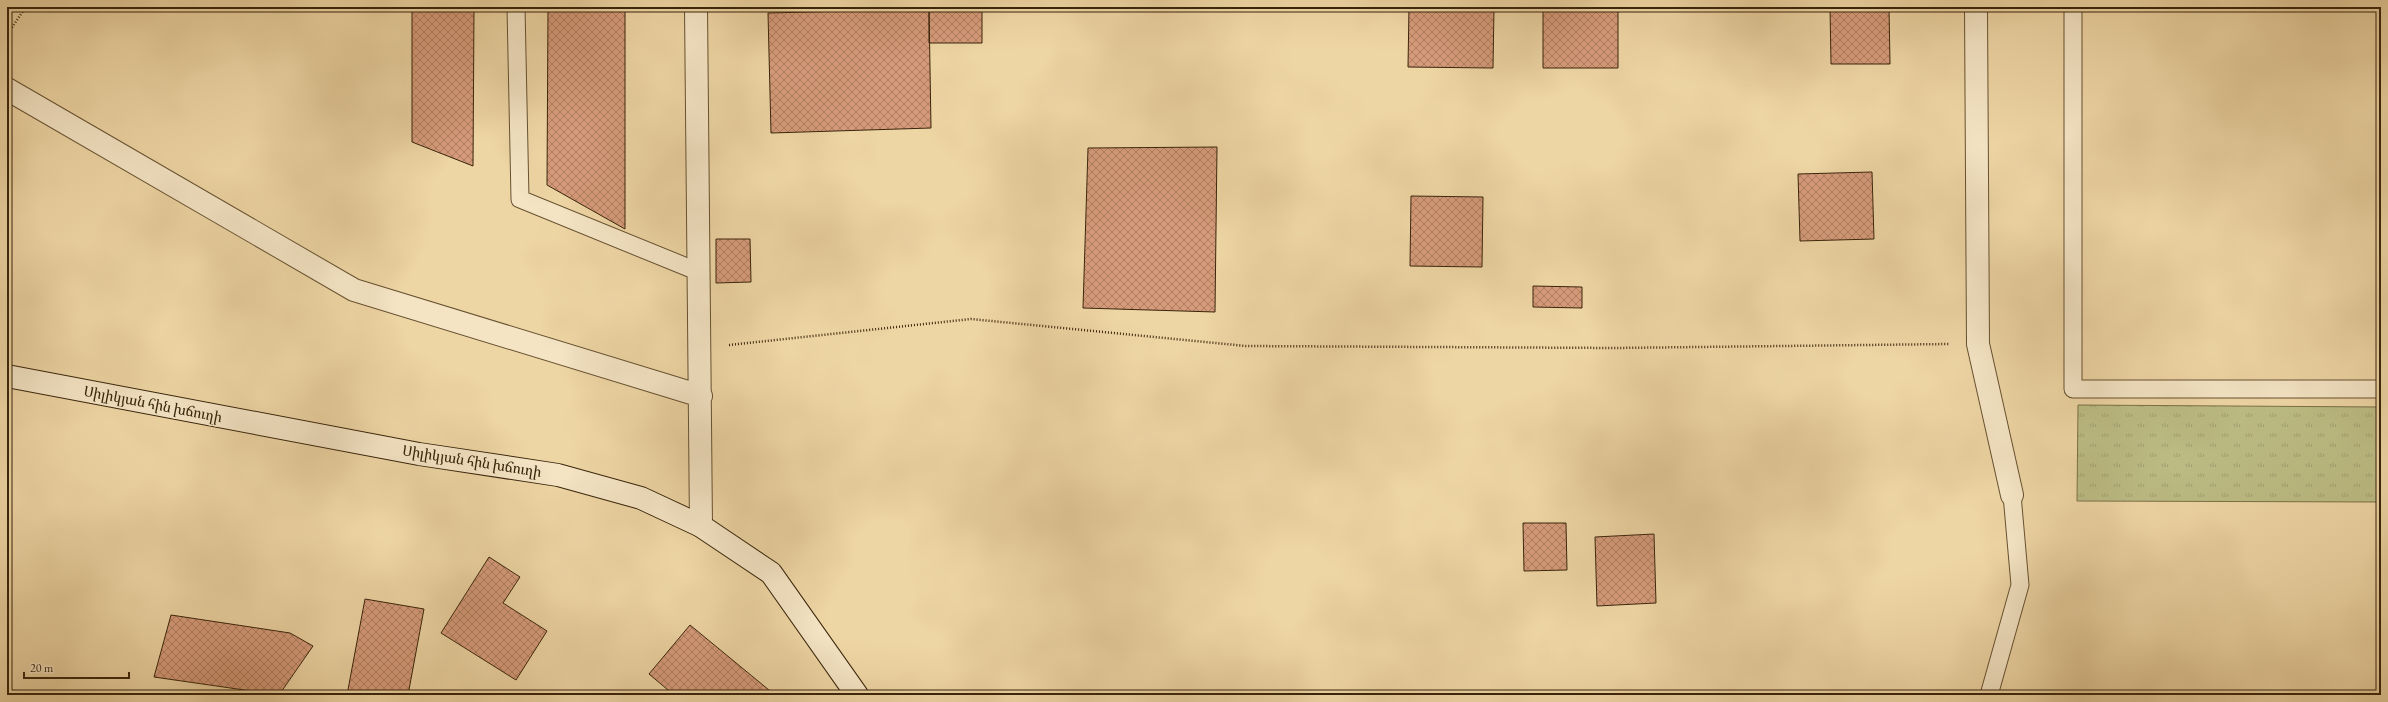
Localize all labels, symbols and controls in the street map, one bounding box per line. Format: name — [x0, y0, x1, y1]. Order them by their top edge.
street label: Սիլիկյան հին խճուղի — [82, 382, 224, 426]
street label: Սիլիկյան հին խճուղի — [401, 441, 543, 481]
scale bar — [24, 654, 129, 680]
text: 20 m — [30, 660, 54, 676]

